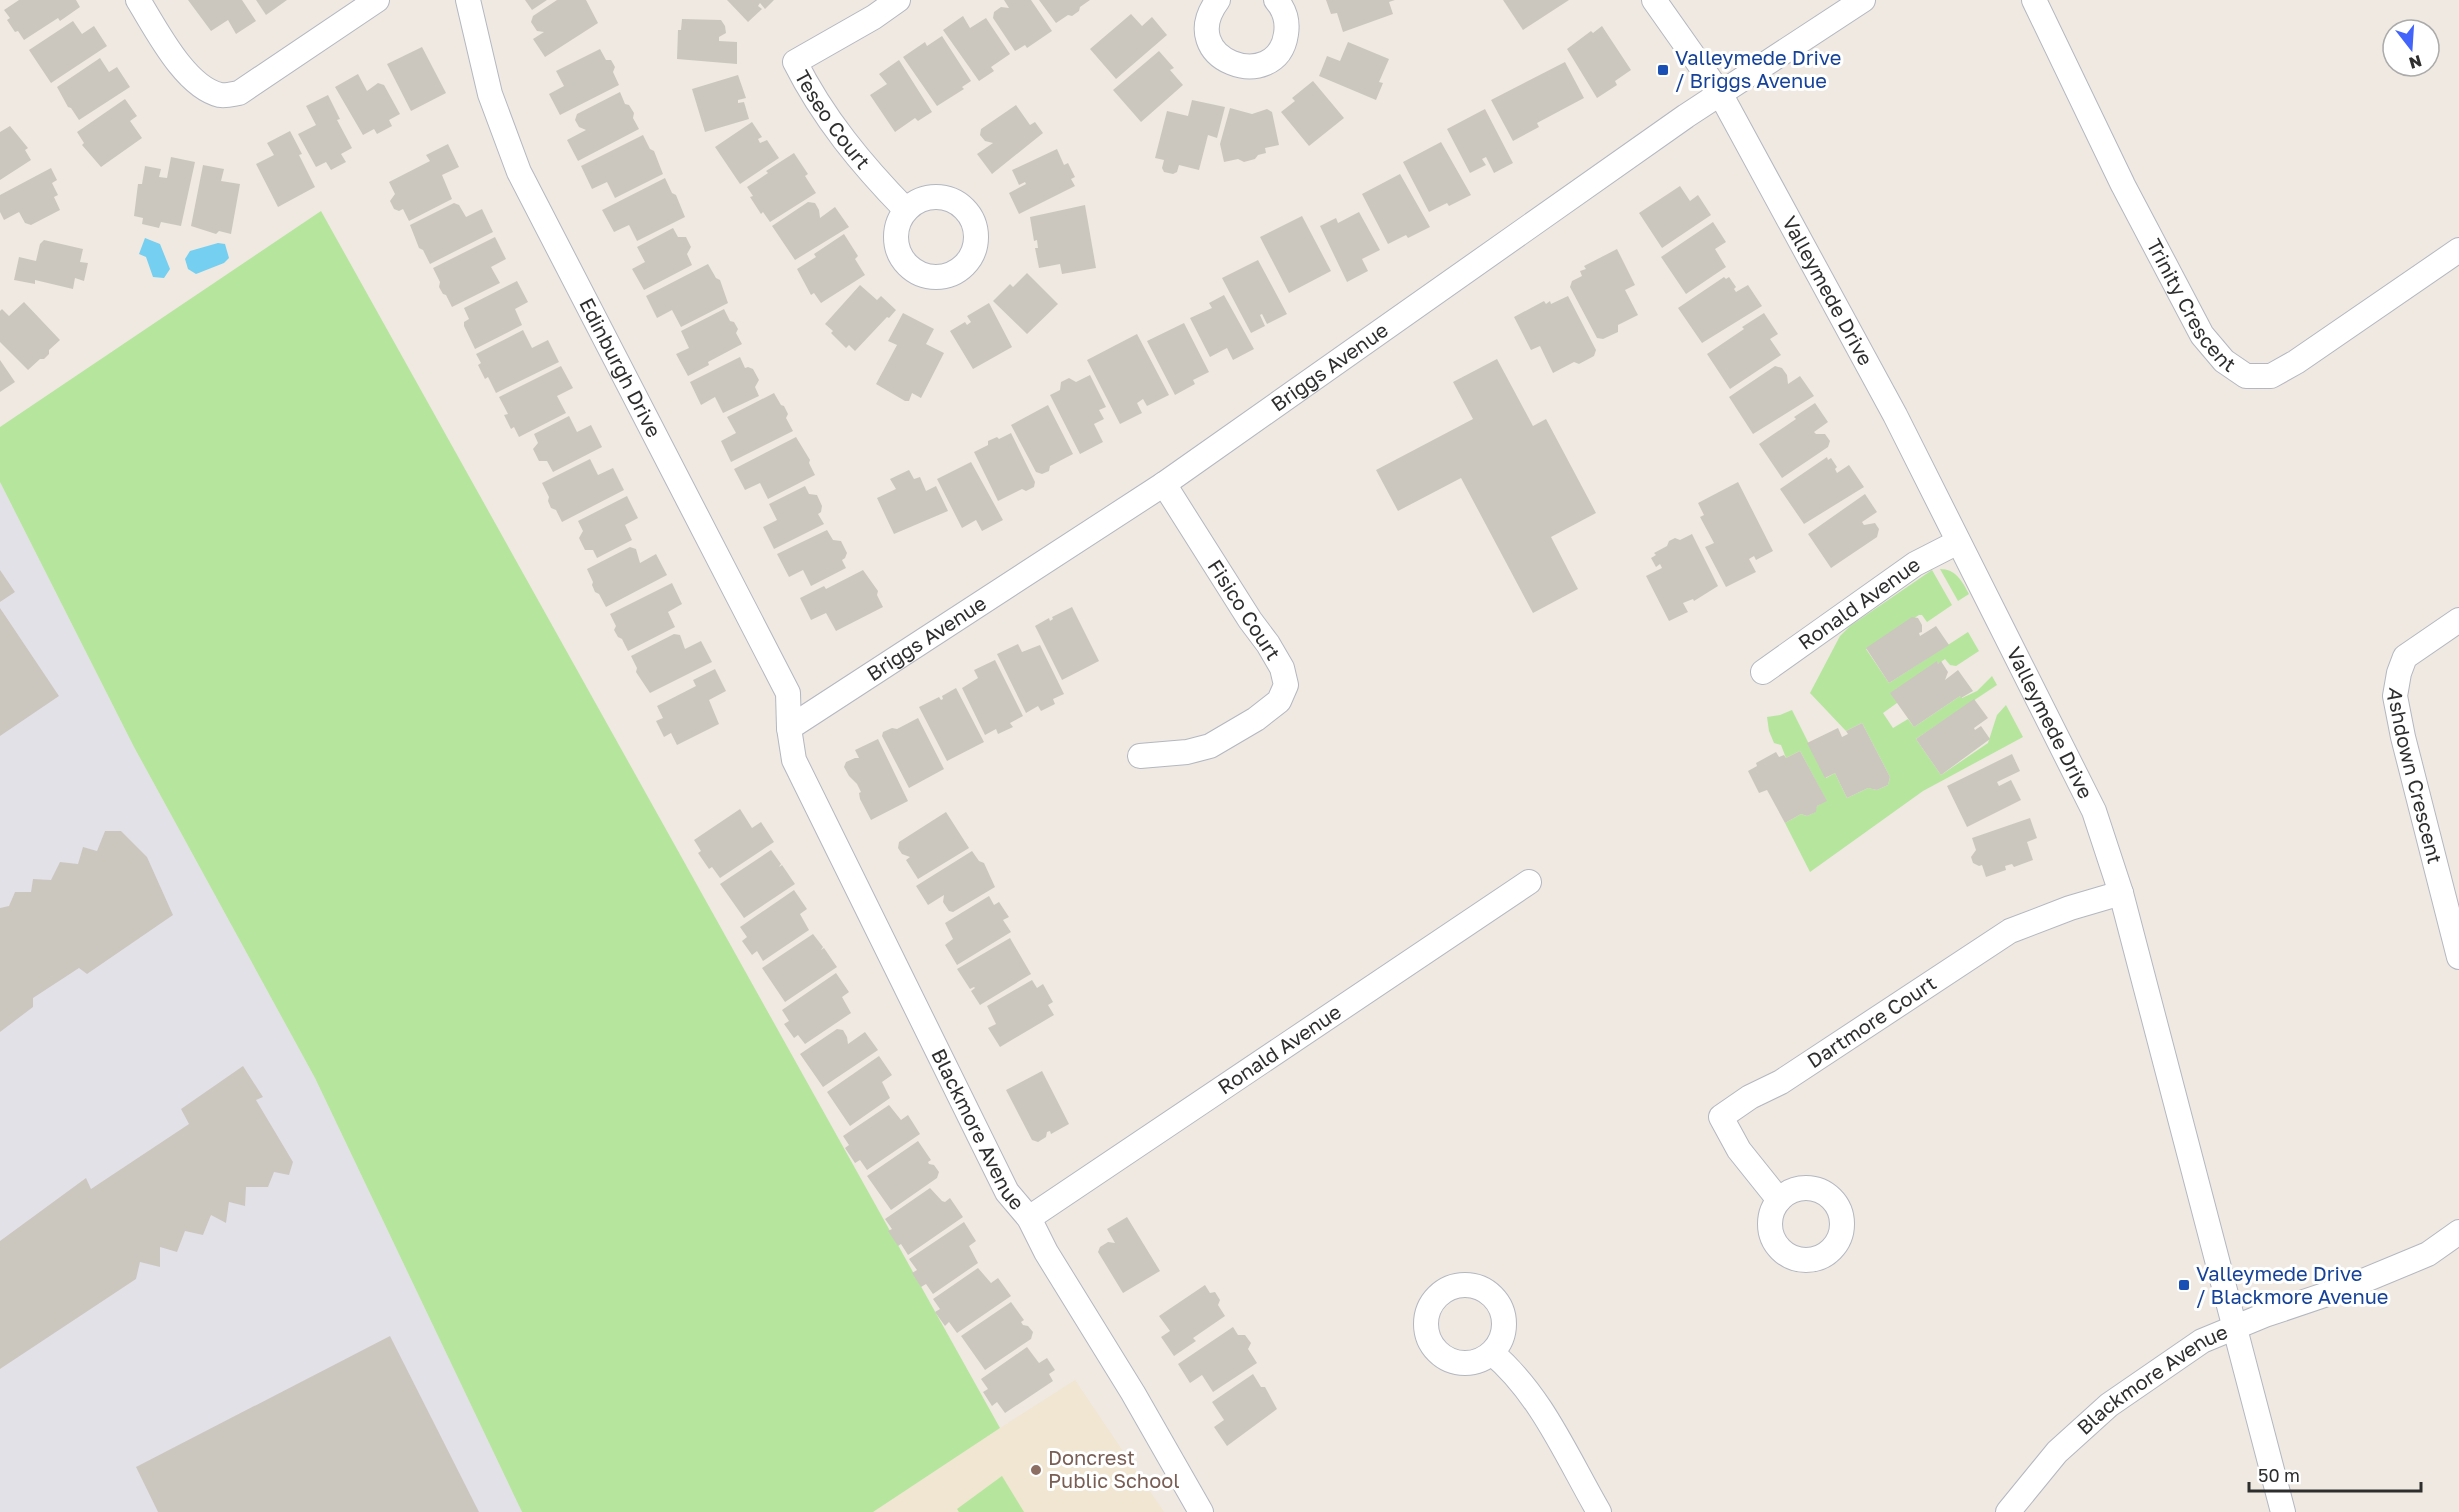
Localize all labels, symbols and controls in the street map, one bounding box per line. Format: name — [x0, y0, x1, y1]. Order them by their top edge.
north arrow — [2381, 18, 2441, 78]
place label: Valleymede Drive / Briggs Avenue — [1675, 45, 1841, 92]
text: N — [2407, 51, 2424, 74]
marker: Valleymede Drive / Briggs Avenue — [1656, 63, 1670, 77]
street label: Teseo Court — [790, 66, 876, 173]
street label: Valleymede Drive — [1778, 211, 1879, 369]
street label: Trinity Crescent — [2142, 234, 2241, 376]
street label: Edinburgh Drive — [575, 294, 667, 441]
street label: Briggs Avenue — [1266, 317, 1392, 416]
street label: Ronald Avenue — [1793, 552, 1924, 654]
street label: Fisico Court — [1203, 555, 1286, 664]
street label: Briggs Avenue — [862, 590, 990, 685]
street label: Valleymede Drive — [2003, 643, 2099, 802]
street label: Ashdown Crescent — [2383, 686, 2448, 866]
street label: Dartmore Court — [1802, 970, 1940, 1072]
street label: Ronald Avenue — [1213, 999, 1345, 1099]
street label: Blackmore Avenue — [927, 1044, 1030, 1214]
place label: Valleymede Drive / Blackmore Avenue — [2196, 1261, 2388, 1308]
marker: Valleymede Drive / Blackmore Avenue — [2177, 1278, 2191, 1292]
street label: Blackmore Avenue — [2072, 1319, 2231, 1439]
place label: Doncrest Public School — [1048, 1445, 1180, 1492]
scale bar — [2249, 1455, 2422, 1493]
marker: Doncrest Public School — [1029, 1463, 1043, 1477]
text: 50 m — [2258, 1464, 2300, 1486]

